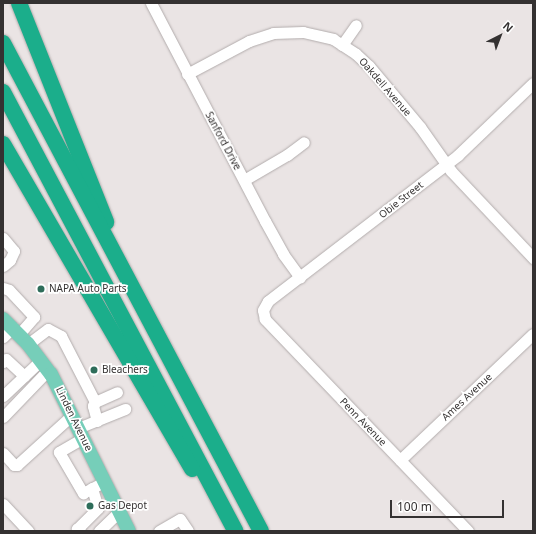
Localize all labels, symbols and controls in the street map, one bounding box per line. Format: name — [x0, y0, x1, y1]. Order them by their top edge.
north arrow — [480, 16, 520, 56]
text: N — [500, 18, 517, 35]
street label: Oakdell Avenue — [356, 55, 414, 119]
street label: Sanford Drive — [203, 110, 243, 172]
street label: Obie Street — [377, 179, 425, 221]
place label: NAPA Auto Parts — [49, 283, 127, 295]
marker: NAPA Auto Parts — [36, 284, 46, 294]
place label: Bleachers — [102, 364, 148, 376]
marker: Bleachers — [89, 365, 99, 375]
street label: Ames Avenue — [440, 371, 494, 423]
street label: Linden Avenue — [53, 385, 95, 453]
street label: Penn Avenue — [337, 396, 389, 448]
scale bar — [392, 492, 506, 518]
text: 100 m — [397, 498, 432, 515]
place label: Gas Depot — [98, 500, 147, 512]
marker: Gas Depot — [85, 501, 95, 511]

